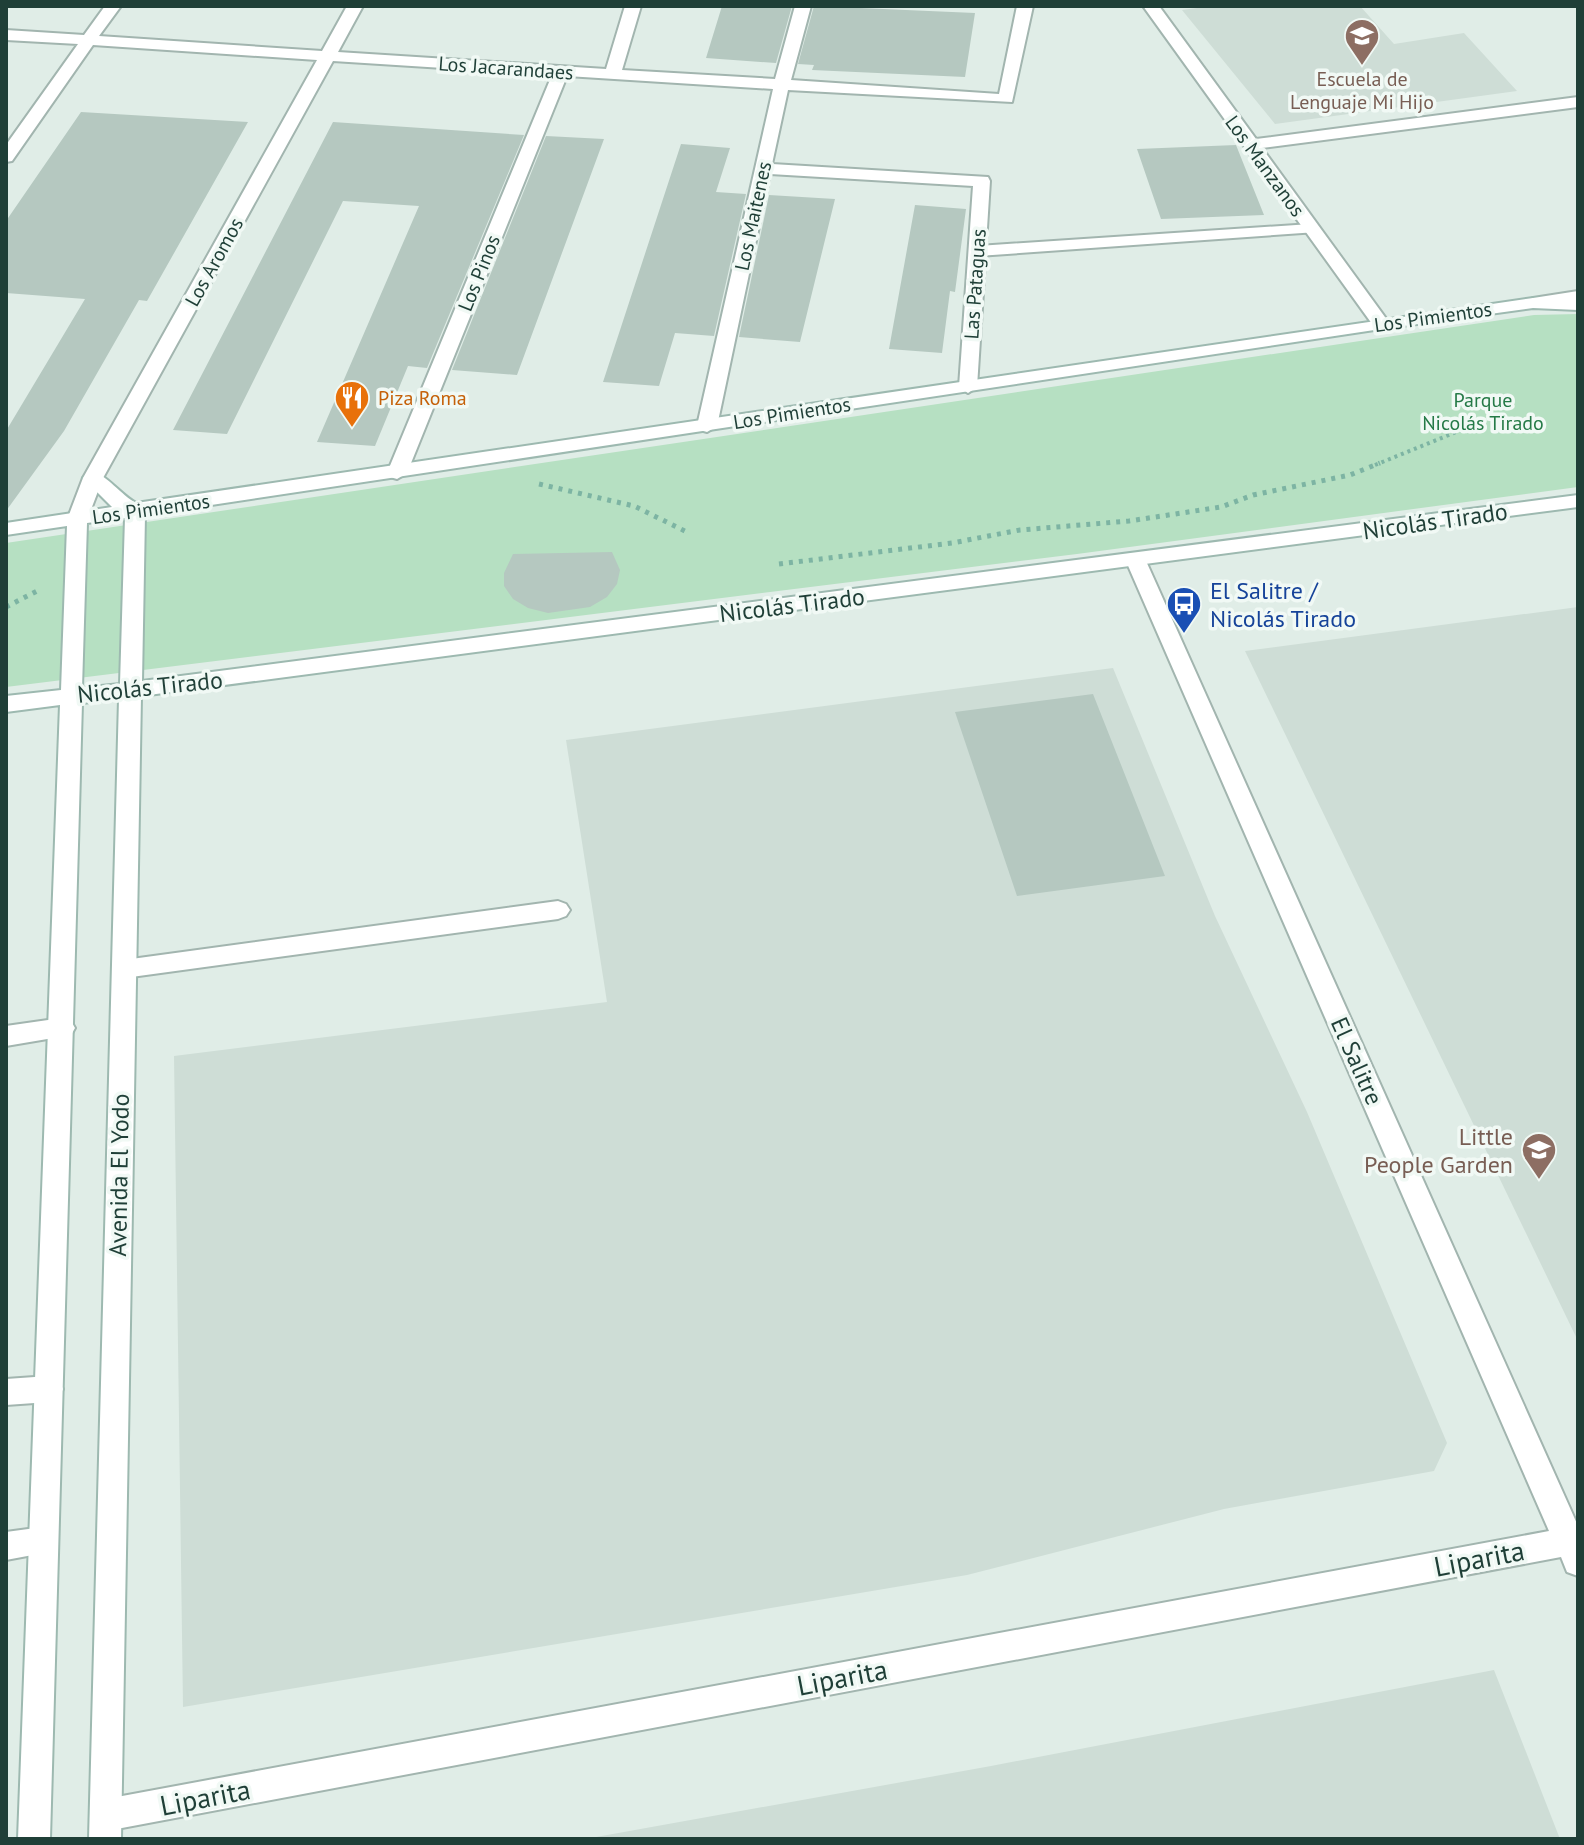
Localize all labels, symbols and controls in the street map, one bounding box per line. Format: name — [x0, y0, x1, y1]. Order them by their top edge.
school or university icon: Escuela de Lenguaje Mi Hijo — [1343, 17, 1381, 67]
street label: Los Jacarandaes — [438, 50, 574, 86]
place label: Escuela de Lenguaje Mi Hijo — [1290, 66, 1434, 115]
street label: Los Manzanos — [1219, 110, 1311, 222]
street label: Los Maitenes — [729, 159, 777, 273]
street label: Los Aromos — [179, 213, 249, 311]
street label: Las Pataguas — [958, 228, 992, 340]
street label: Los Pinos — [452, 231, 506, 315]
street label: Los Pimientos — [1372, 296, 1494, 338]
restaurant icon: Piza Roma — [333, 379, 371, 429]
place label: Piza Roma — [378, 385, 467, 411]
park label: Parque Nicolás Tirado — [1422, 387, 1544, 436]
street label: Los Pimientos — [731, 391, 853, 435]
street label: Los Pimientos — [90, 488, 212, 530]
street label: Nicolás Tirado — [1361, 495, 1509, 547]
place label: El Salitre / Nicolás Tirado — [1210, 575, 1356, 634]
street label: Nicolás Tirado — [718, 581, 866, 629]
bus stop icon: El Salitre / Nicolás Tirado — [1165, 585, 1203, 635]
street label: Nicolás Tirado — [76, 664, 224, 710]
street label: El Salitre — [1324, 1012, 1390, 1110]
street label: Avenida El Yodo — [102, 1093, 136, 1257]
place label: Little People Garden — [1364, 1121, 1513, 1180]
school or university icon: Little People Garden — [1520, 1131, 1558, 1181]
street label: Liparita — [1431, 1531, 1527, 1585]
street label: Liparita — [794, 1650, 890, 1704]
street label: Liparita — [157, 1770, 253, 1824]

